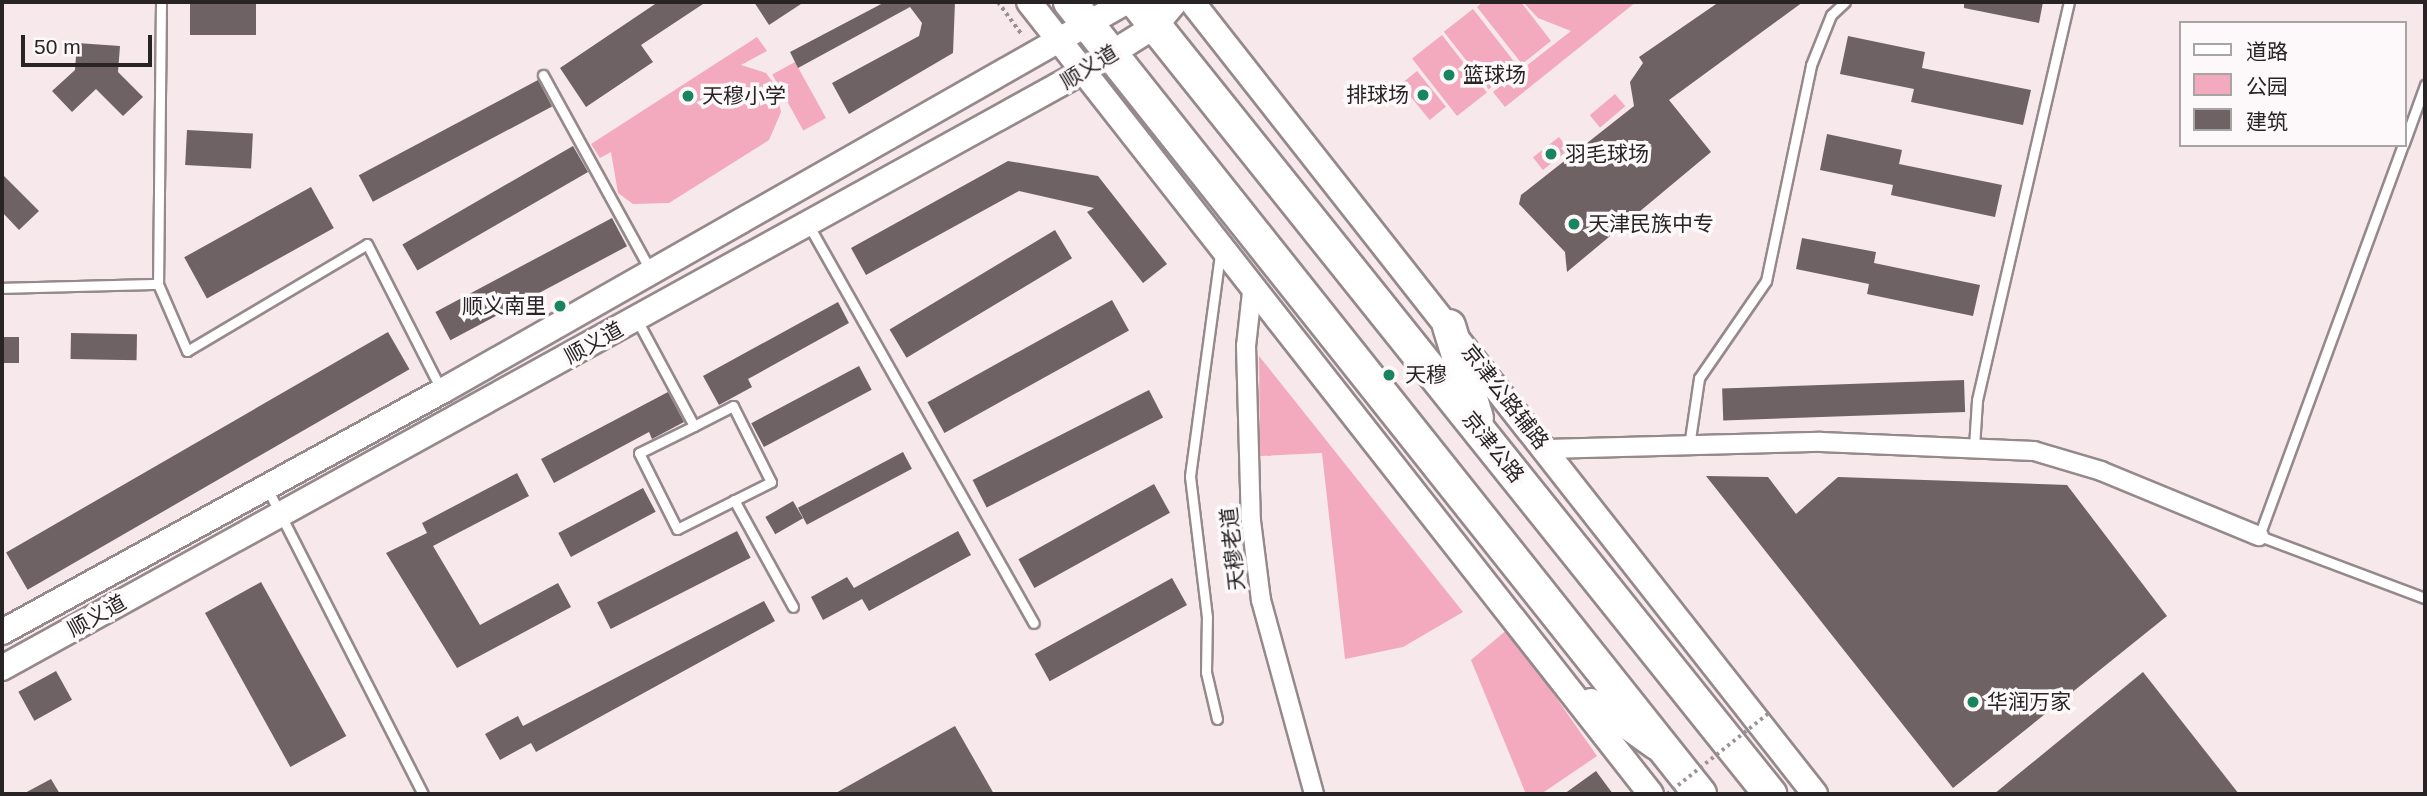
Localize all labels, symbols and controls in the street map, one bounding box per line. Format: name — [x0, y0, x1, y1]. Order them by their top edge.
scale bar — [24, 21, 156, 65]
legend — [2178, 21, 2406, 147]
text: 50 m — [34, 35, 81, 58]
street label: 顺义道 — [1056, 40, 1122, 94]
text: 道路 — [2246, 40, 2288, 63]
place label: 篮球场 — [1463, 62, 1526, 88]
marker: 篮球场 — [1441, 67, 1457, 83]
text: 公园 — [2246, 75, 2288, 98]
place label: 排球场 — [1346, 82, 1409, 108]
place label: 天穆小学 — [702, 83, 786, 109]
marker: 排球场 — [1415, 87, 1431, 103]
marker: 天穆小学 — [680, 88, 696, 104]
text: 建筑 — [2246, 110, 2288, 133]
place label: 羽毛球场 — [1565, 141, 1649, 167]
marker: 羽毛球场 — [1543, 146, 1559, 162]
place label: 天津民族中专 — [1588, 211, 1714, 237]
marker: 天津民族中专 — [1566, 216, 1582, 232]
place label: 顺义南里 — [462, 293, 546, 319]
marker: 顺义南里 — [552, 298, 568, 314]
street label: 顺义道 — [560, 317, 628, 369]
street label: 京津公路辅路 — [1456, 340, 1554, 454]
place label: 天穆 — [1405, 362, 1447, 388]
marker: 天穆 — [1379, 365, 1399, 385]
street label: 京津公路 — [1457, 406, 1529, 488]
street label: 天穆老道 — [1216, 506, 1250, 592]
street label: 顺义道 — [63, 590, 131, 642]
place label: 华润万家 — [1987, 689, 2071, 715]
marker: 华润万家 — [1965, 694, 1981, 710]

